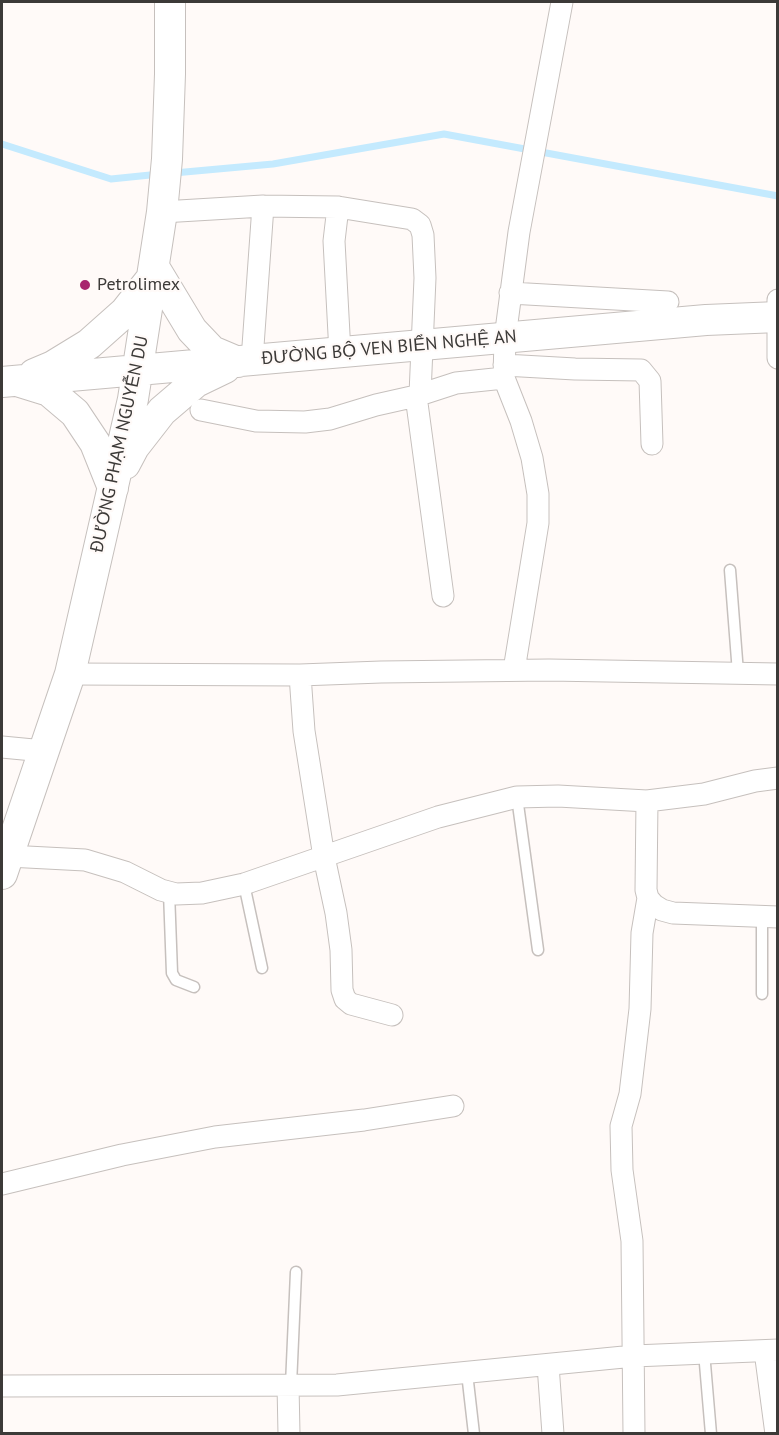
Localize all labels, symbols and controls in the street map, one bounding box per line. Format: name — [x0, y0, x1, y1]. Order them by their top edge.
place label: Petrolimex — [97, 274, 180, 296]
marker: Petrolimex — [78, 278, 92, 292]
street label: ĐƯỜNG BỘ VEN BIỂN NGHỆ AN — [261, 326, 517, 370]
street label: ĐƯỜNG PHẠM NGUYỄN DU — [86, 334, 154, 554]

